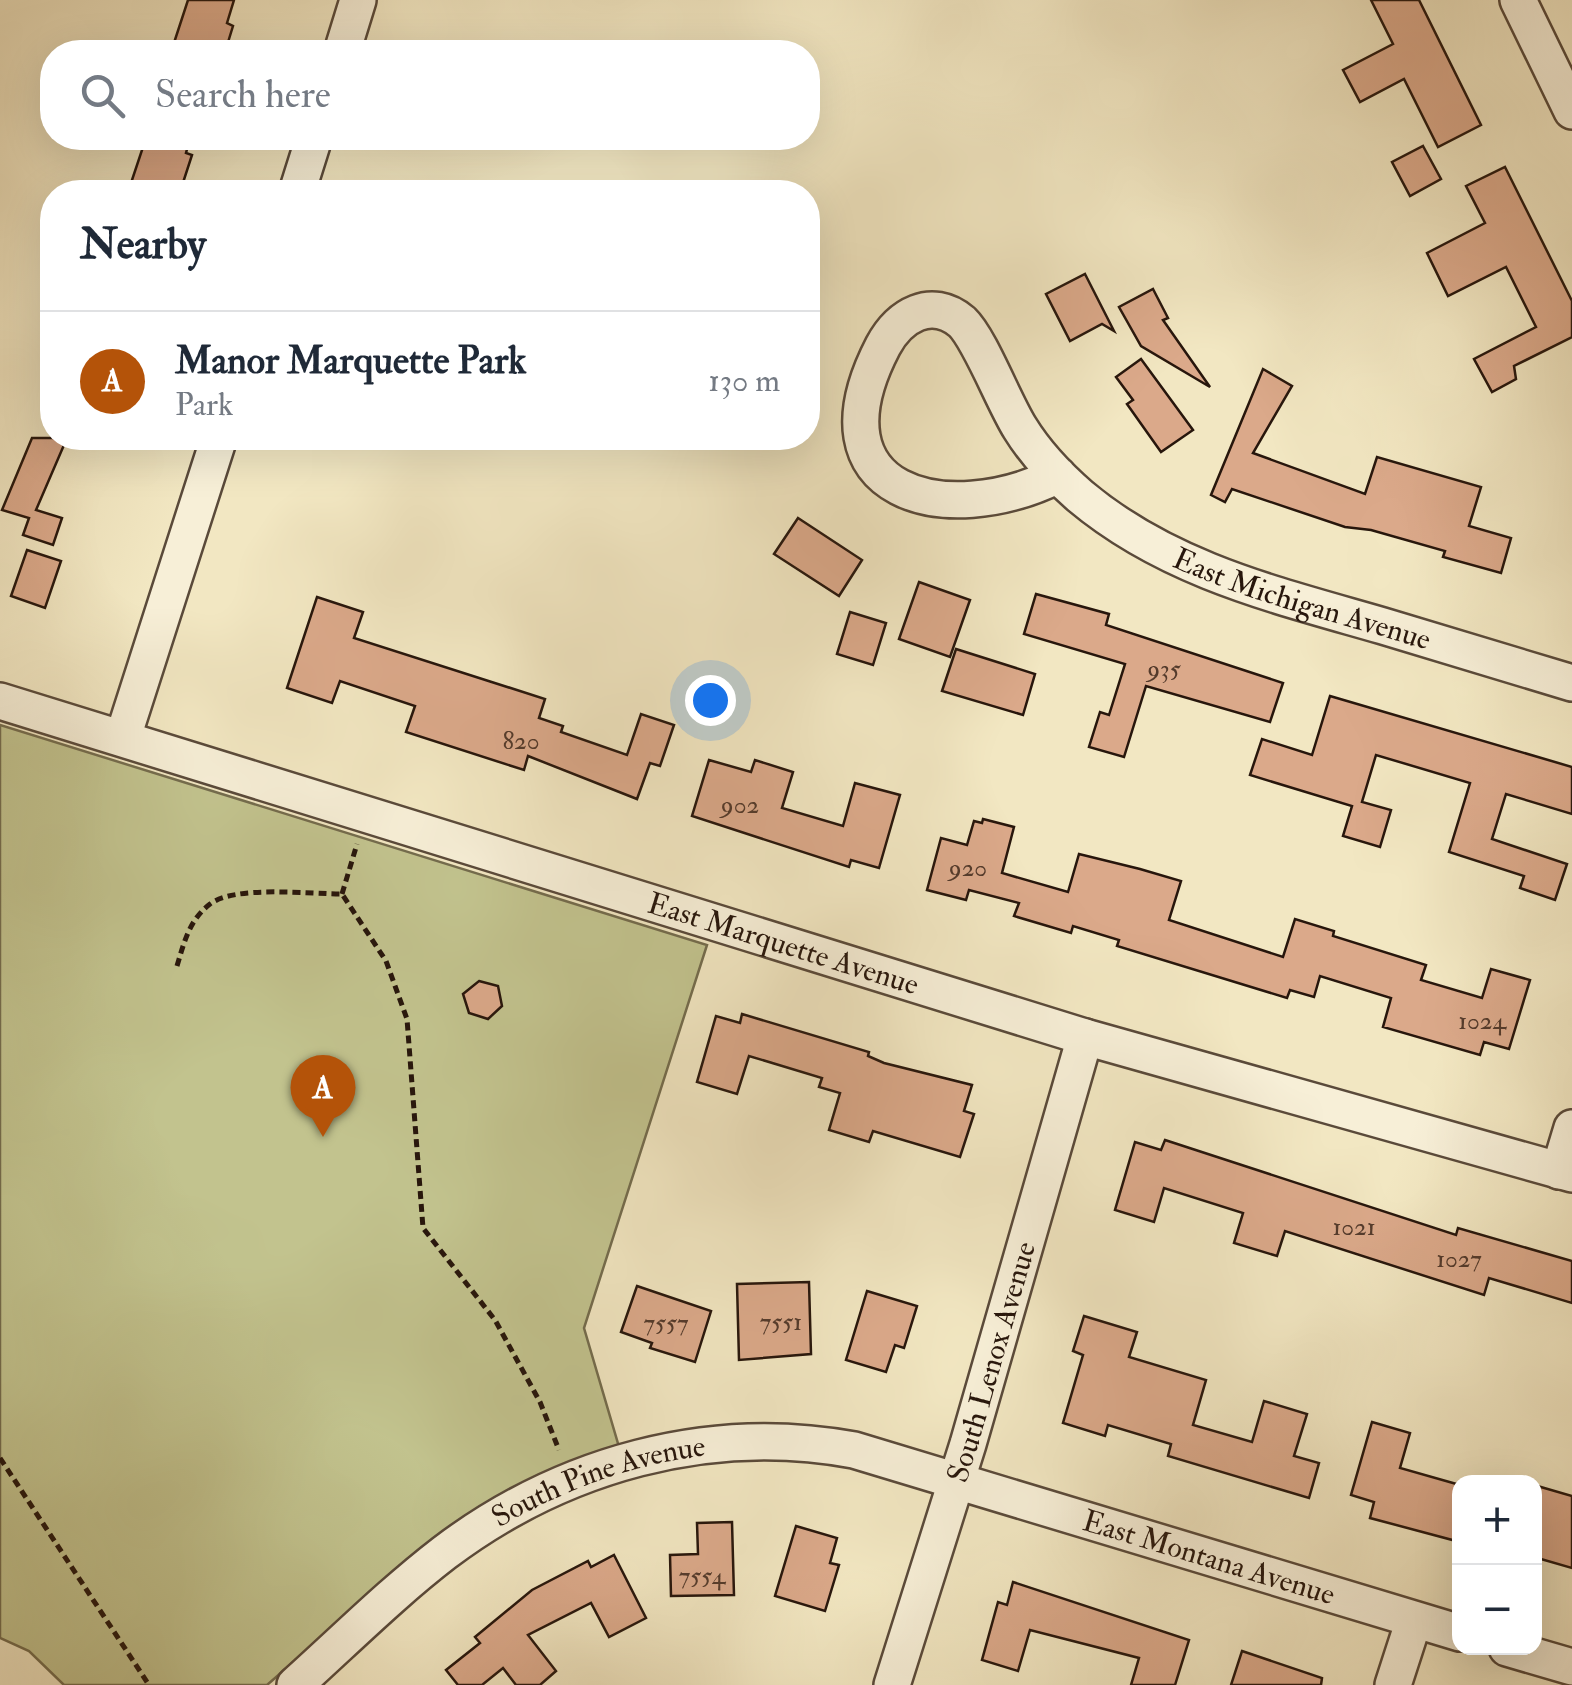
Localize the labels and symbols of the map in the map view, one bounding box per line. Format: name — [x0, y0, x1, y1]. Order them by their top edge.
street label: East Michigan Avenue — [1167, 540, 1435, 658]
house number: 935 — [1145, 654, 1181, 685]
your location — [685, 675, 736, 726]
house number: 820 — [502, 726, 540, 757]
house number: 902 — [719, 790, 759, 821]
house number: 920 — [947, 853, 987, 884]
street label: East Marquette Avenue — [643, 885, 923, 1003]
house number: 1024 — [1458, 1006, 1507, 1037]
pin: A — [290, 1054, 356, 1137]
house number: 1021 — [1332, 1212, 1376, 1243]
street label: South Lenox Avenue — [939, 1237, 1044, 1487]
house number: 1027 — [1436, 1244, 1482, 1275]
house number: 7551 — [760, 1307, 802, 1338]
house number: 7557 — [644, 1308, 689, 1339]
street label: South Pine Avenue — [485, 1428, 707, 1536]
street label: East Montana Avenue — [1078, 1502, 1339, 1613]
house number: 7554 — [679, 1561, 727, 1592]

